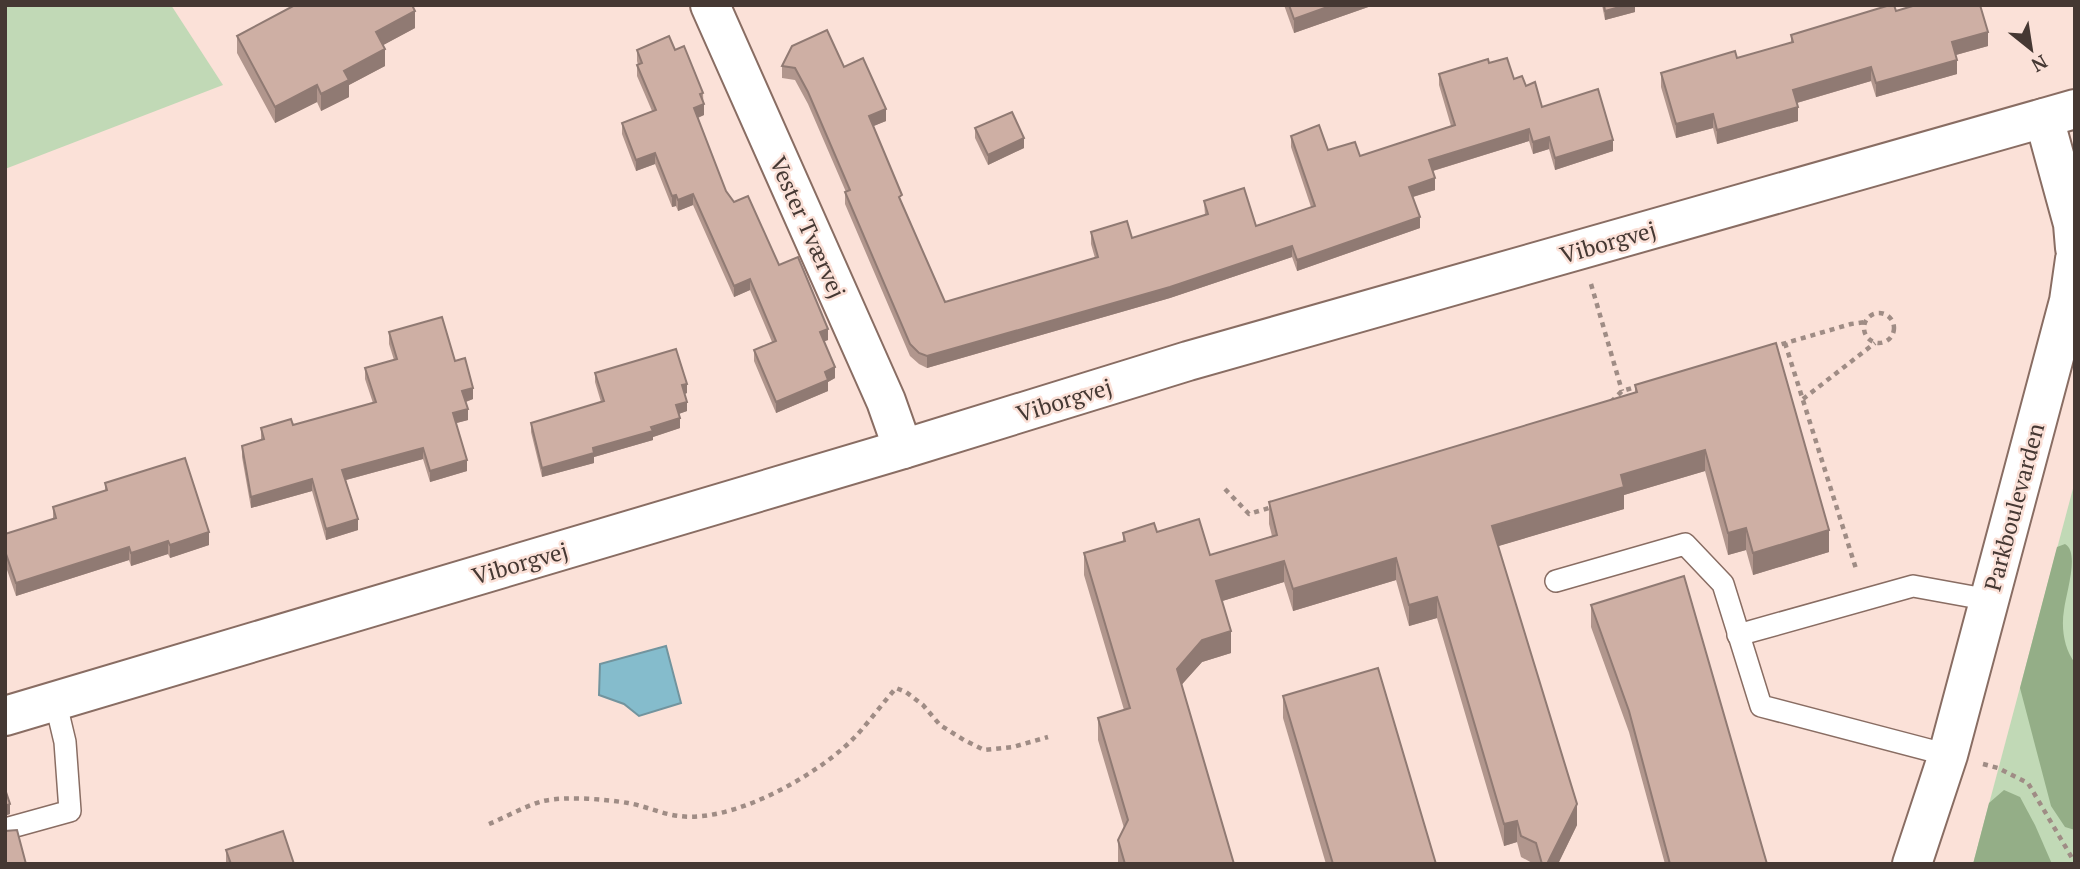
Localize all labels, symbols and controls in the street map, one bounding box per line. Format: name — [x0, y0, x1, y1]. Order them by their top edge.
north arrow — [1996, 14, 2066, 84]
text: N — [2027, 50, 2052, 79]
street label: Vester Tværvej — [763, 151, 853, 303]
street label: Viborgvej — [1556, 214, 1660, 270]
street label: Viborgvej — [1012, 371, 1116, 429]
street label: Parkboulevarden — [1977, 419, 2051, 594]
street label: Viborgvej — [468, 535, 572, 591]

